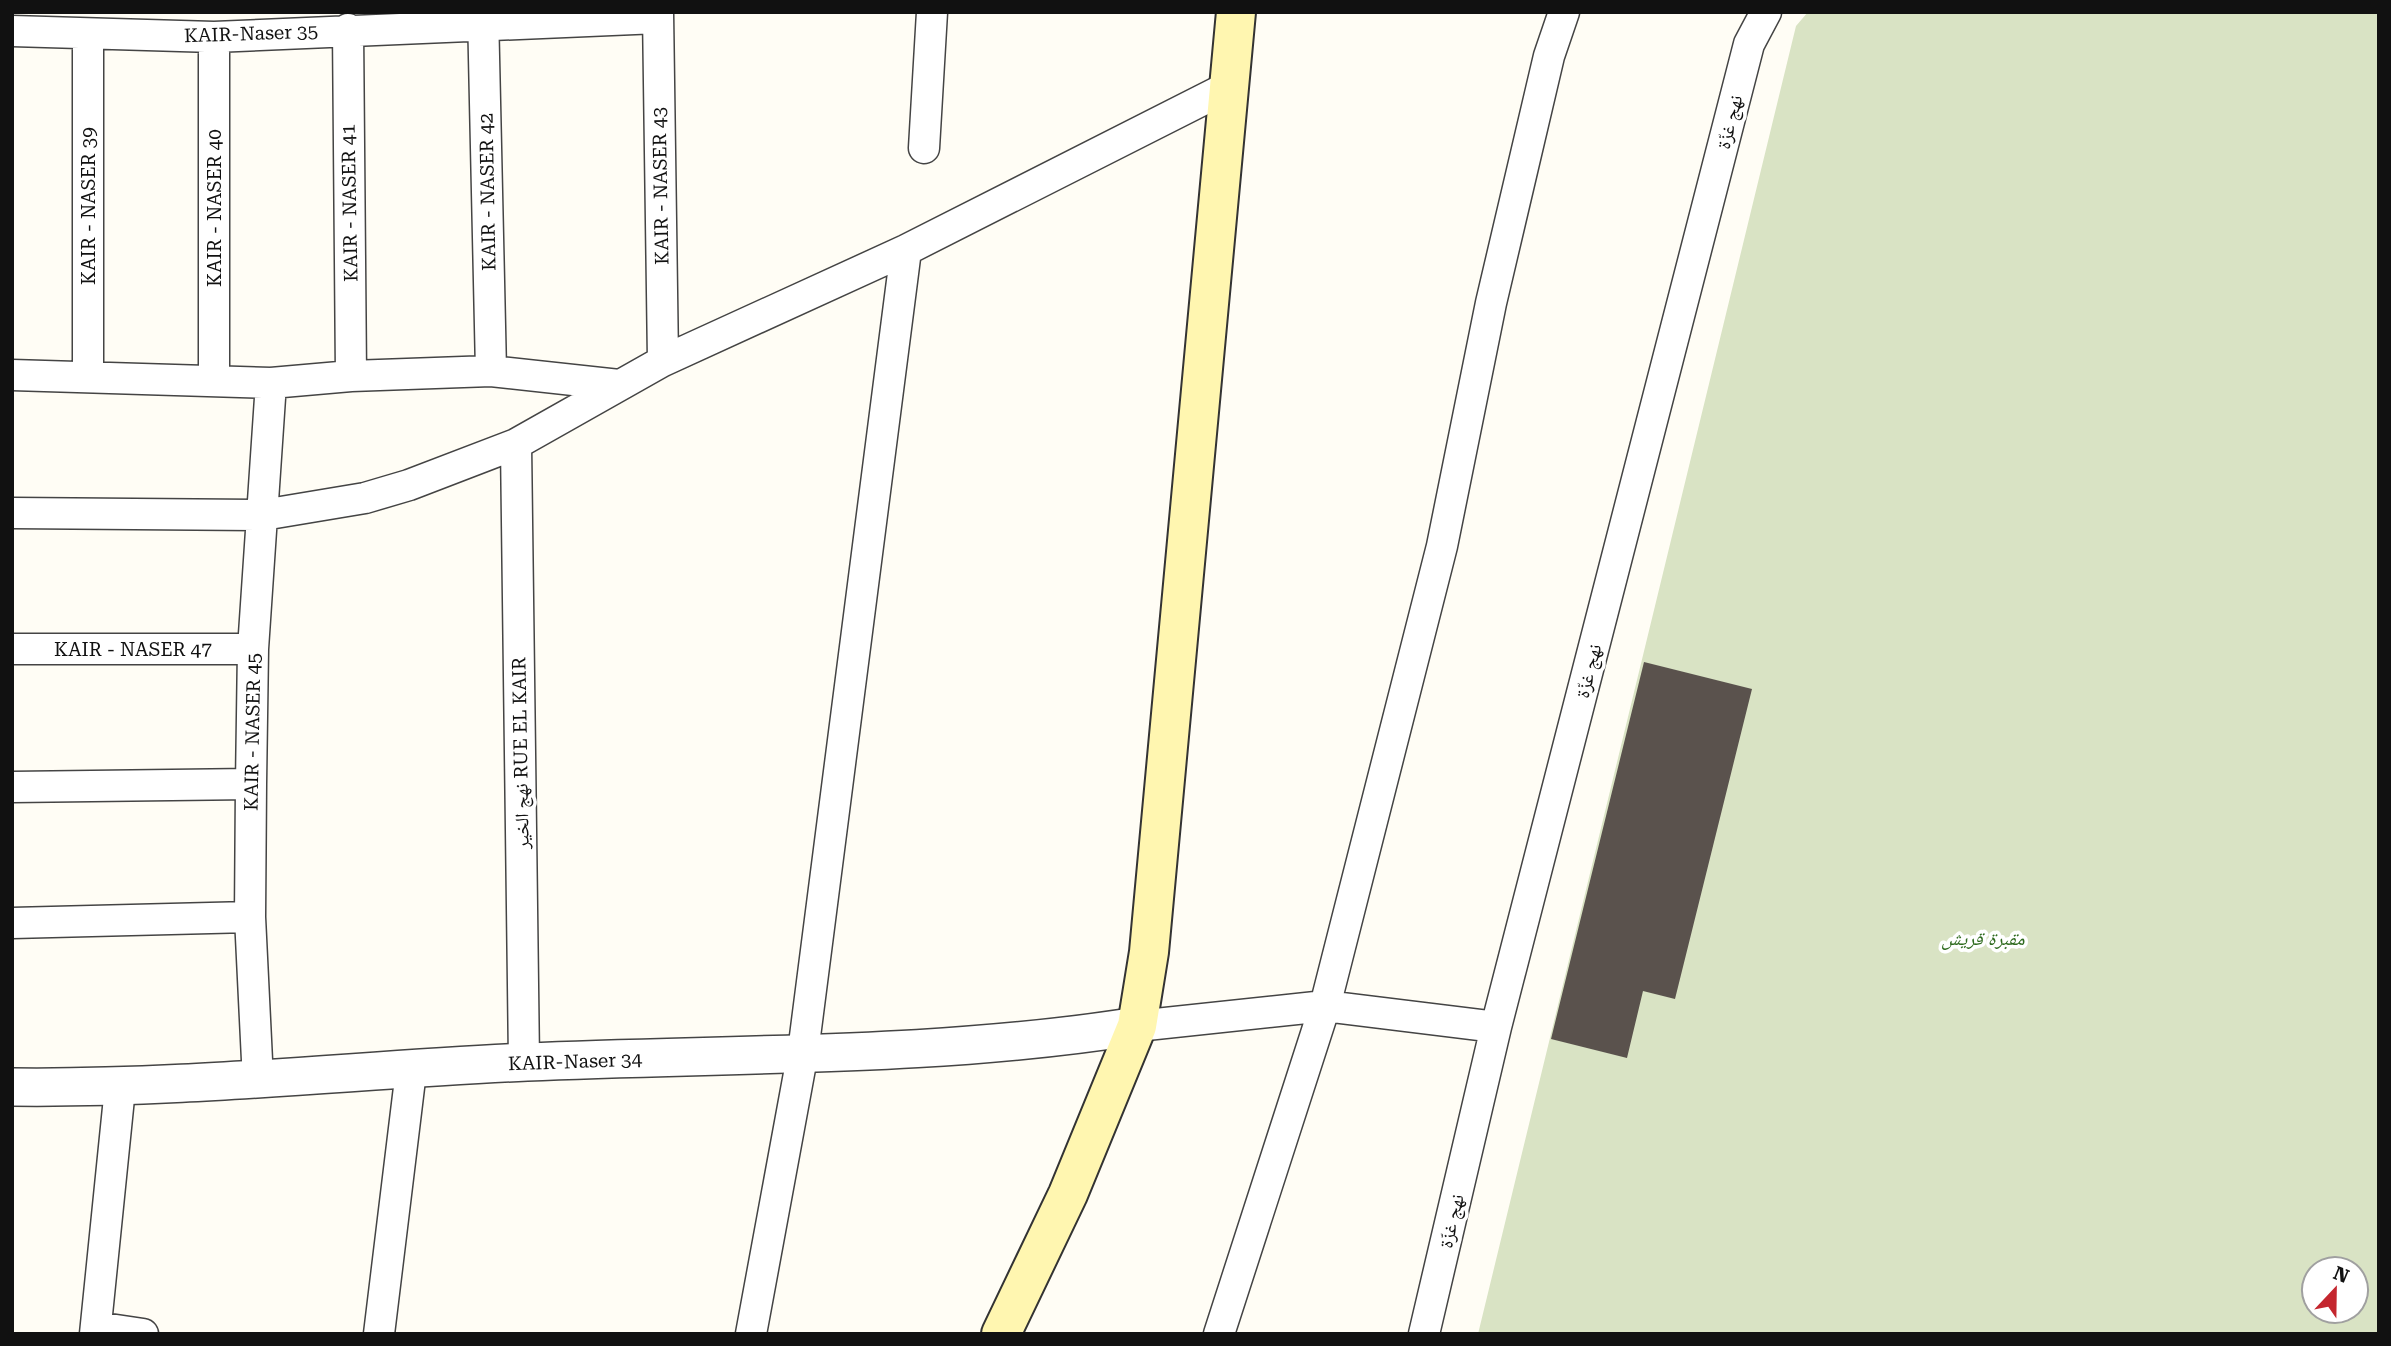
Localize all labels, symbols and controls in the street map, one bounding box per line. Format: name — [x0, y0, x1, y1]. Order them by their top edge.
street label: KAIR-Naser 35 — [184, 20, 319, 47]
street label: نهج غزّة — [1712, 93, 1748, 152]
street label: KAIR - NASER 43 — [648, 107, 673, 265]
street label: KAIR - NASER 42 — [475, 113, 500, 271]
street label: KAIR - NASER 41 — [337, 124, 362, 282]
street label: KAIR - NASER 39 — [77, 127, 100, 285]
street label: KAIR - NASER 40 — [203, 129, 226, 287]
street label: KAIR - NASER 47 — [54, 638, 212, 661]
street label: نهج غزّة — [1571, 642, 1607, 701]
street label: KAIR - NASER 45 — [240, 653, 265, 811]
street label: نهج الخير RUE EL KAIR — [507, 657, 535, 850]
park label: مقبرة قريش — [1941, 927, 2025, 950]
street label: KAIR-Naser 34 — [508, 1048, 643, 1075]
street label: نهج غزّة — [1434, 1192, 1470, 1251]
north arrow — [2300, 1255, 2370, 1325]
text: N — [2330, 1261, 2353, 1288]

